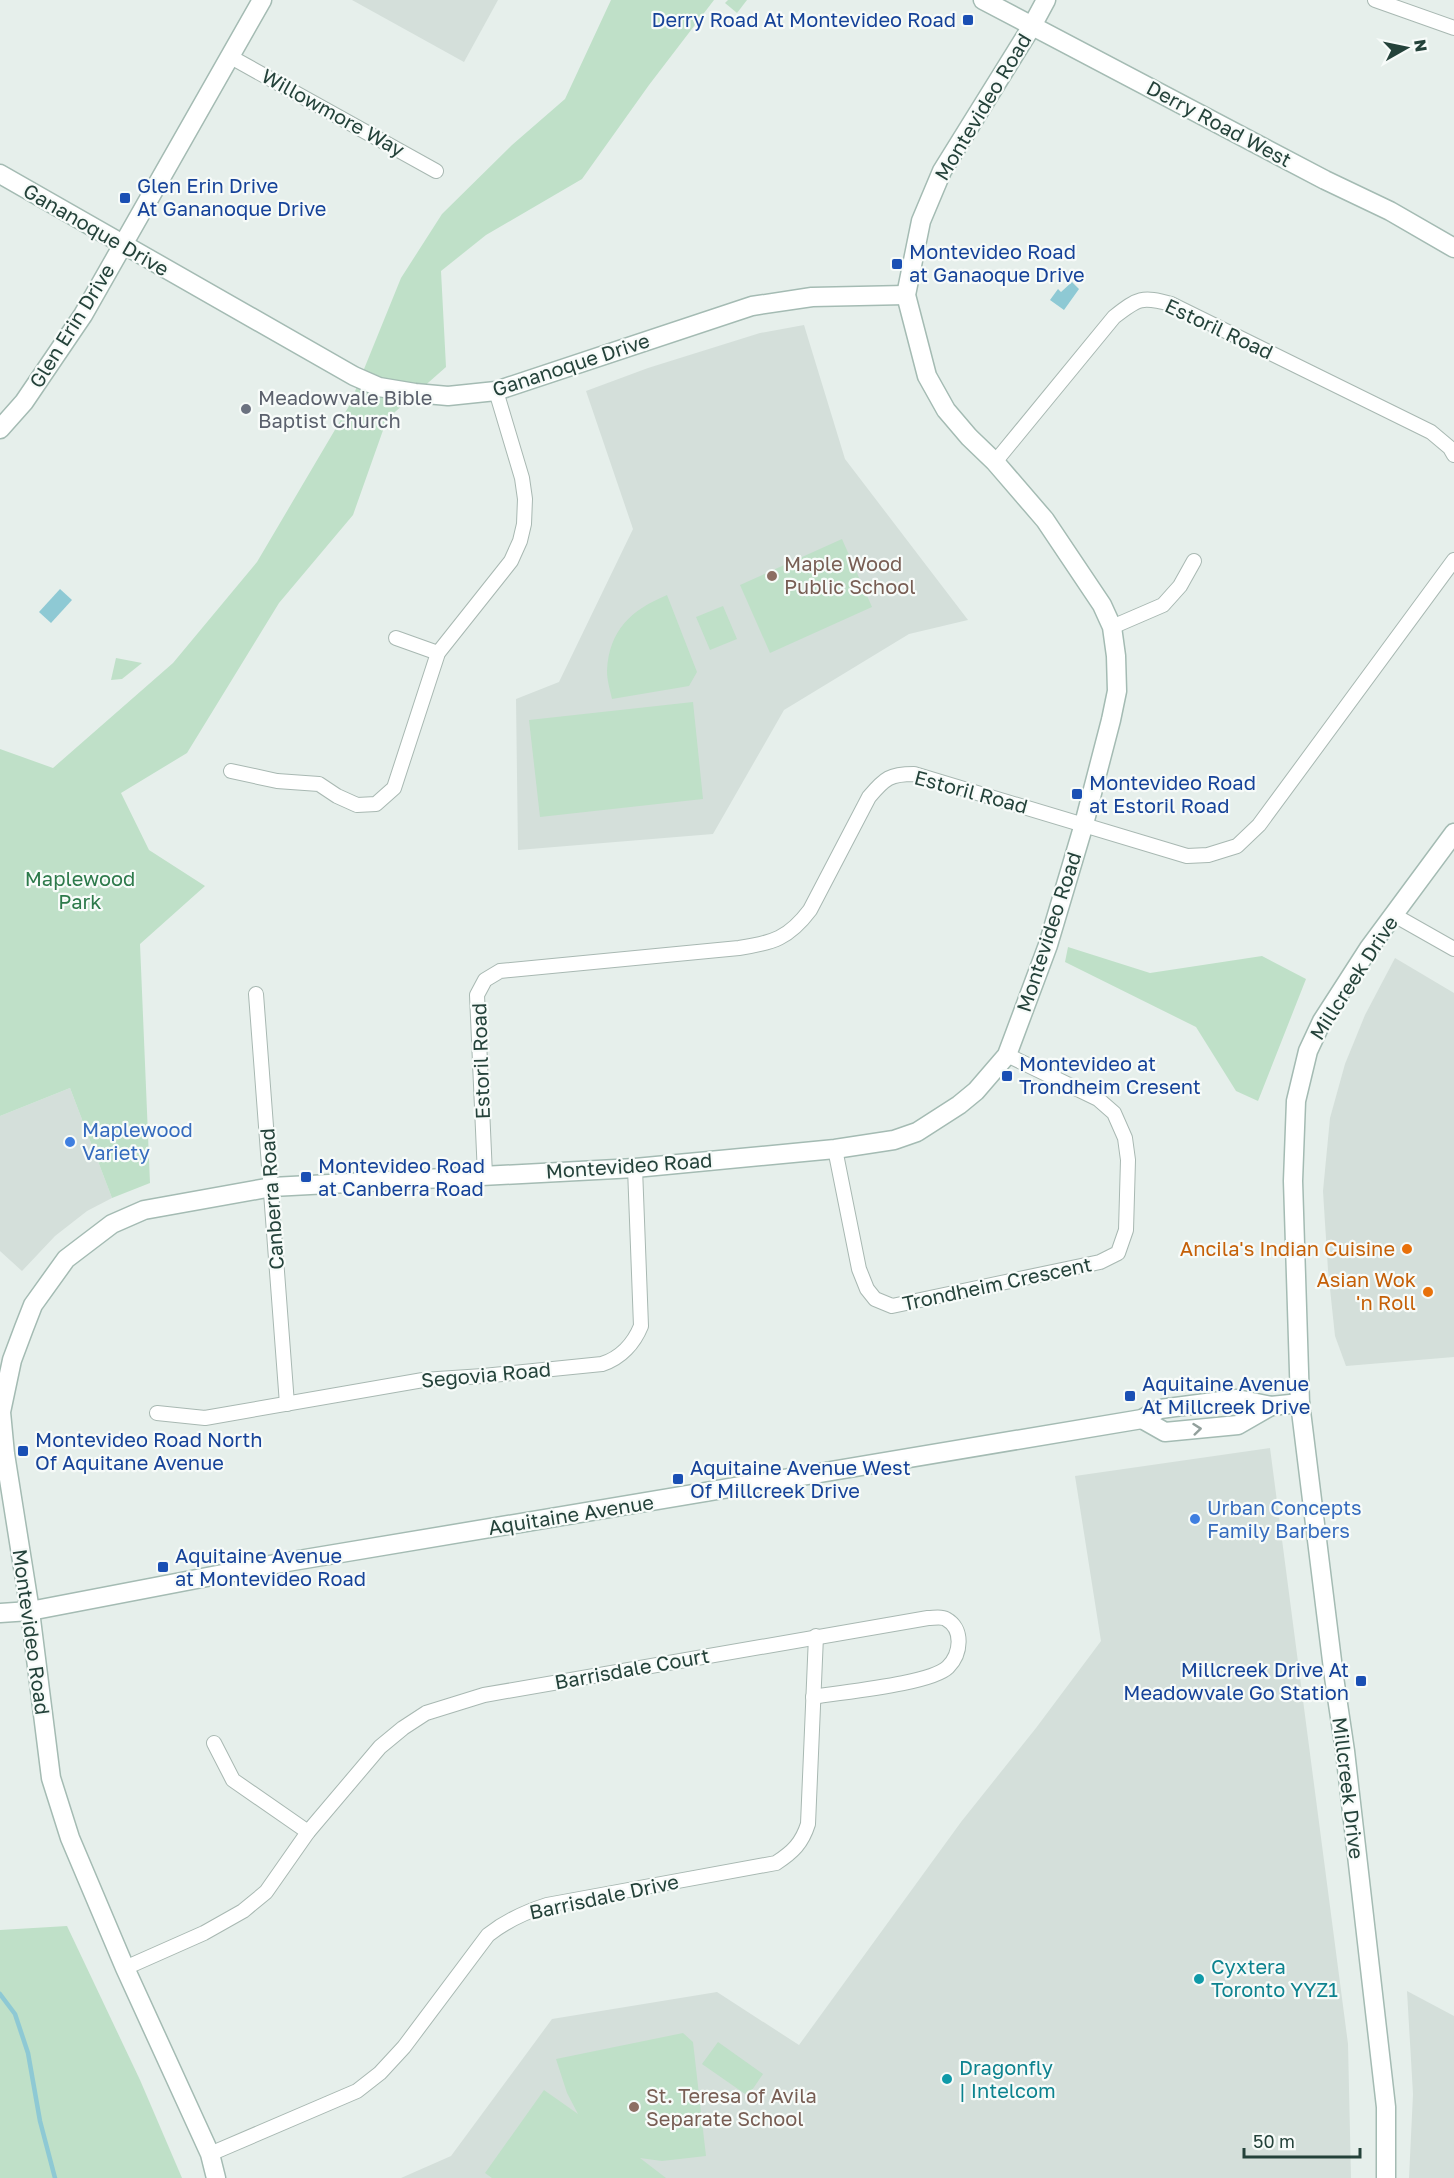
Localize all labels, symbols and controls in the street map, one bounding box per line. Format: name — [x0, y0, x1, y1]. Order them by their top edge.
place label: Derry Road At Montevideo Road — [651, 7, 956, 31]
marker: Derry Road At Montevideo Road — [961, 13, 975, 27]
north arrow — [1376, 18, 1436, 78]
street label: Montevideo Road — [929, 29, 1035, 184]
text: N — [1410, 38, 1432, 53]
street label: Willowmore Way — [258, 63, 409, 161]
street label: Derry Road West — [1143, 75, 1296, 171]
place label: Glen Erin Drive At Gananoque Drive — [137, 173, 326, 220]
street label: Gananoque Drive — [20, 178, 173, 280]
marker: Glen Erin Drive At Gananoque Drive — [118, 191, 132, 205]
place label: Montevideo Road at Ganaoque Drive — [909, 239, 1085, 286]
marker: Montevideo Road at Ganaoque Drive — [890, 257, 904, 271]
street label: Glen Erin Drive — [24, 259, 119, 392]
street label: Estoril Road — [1162, 293, 1277, 364]
street label: Gananoque Drive — [489, 327, 652, 401]
place label: Meadowvale Bible Baptist Church — [258, 385, 432, 432]
marker: Meadowvale Bible Baptist Church — [239, 402, 253, 416]
place label: Maple Wood Public School — [784, 551, 916, 598]
marker: Maple Wood Public School — [765, 569, 779, 583]
street label: Estoril Road — [912, 764, 1031, 818]
place label: Montevideo Road at Estoril Road — [1089, 770, 1256, 817]
marker: Montevideo Road at Estoril Road — [1070, 787, 1084, 801]
street label: Montevideo Road — [1011, 849, 1085, 1015]
park label: Maplewood Park — [25, 866, 135, 913]
street label: Millcreek Drive — [1304, 911, 1402, 1044]
street label: Estoril Road — [466, 1002, 494, 1120]
place label: Montevideo at Trondheim Cresent — [1019, 1051, 1201, 1098]
marker: Montevideo at Trondheim Cresent — [1000, 1069, 1014, 1083]
place label: Maplewood Variety — [82, 1117, 193, 1164]
street label: Canberra Road — [254, 1127, 288, 1271]
marker: Maplewood Variety — [63, 1135, 77, 1149]
street label: Montevideo Road — [545, 1147, 713, 1183]
place label: Montevideo Road at Canberra Road — [318, 1153, 485, 1200]
marker: Montevideo Road at Canberra Road — [299, 1170, 313, 1184]
place label: Ancila's Indian Cuisine — [1180, 1236, 1395, 1260]
marker: Ancila's Indian Cuisine — [1400, 1242, 1414, 1256]
street label: Trondheim Crescent — [900, 1251, 1094, 1315]
place label: Asian Wok 'n Roll — [1316, 1267, 1416, 1314]
marker: Asian Wok 'n Roll — [1421, 1285, 1435, 1299]
street label: Segovia Road — [420, 1356, 552, 1392]
place label: Aquitaine Avenue At Millcreek Drive — [1142, 1371, 1310, 1418]
marker: Aquitaine Avenue At Millcreek Drive — [1123, 1389, 1137, 1403]
one-way arrow — [1192, 1423, 1201, 1436]
place label: Montevideo Road North Of Aquitane Avenue — [35, 1427, 263, 1474]
marker: Montevideo Road North Of Aquitane Avenue — [16, 1444, 30, 1458]
place label: Aquitaine Avenue West Of Millcreek Drive — [690, 1455, 911, 1502]
marker: Aquitaine Avenue West Of Millcreek Drive — [671, 1472, 685, 1486]
street label: Aquitaine Avenue — [486, 1489, 655, 1539]
place label: Urban Concepts Family Barbers — [1207, 1495, 1362, 1542]
marker: Urban Concepts Family Barbers — [1188, 1512, 1202, 1526]
place label: Aquitaine Avenue at Montevideo Road — [175, 1543, 366, 1590]
street label: Montevideo Road — [8, 1548, 55, 1716]
marker: Aquitaine Avenue at Montevideo Road — [156, 1560, 170, 1574]
street label: Barrisdale Court — [553, 1643, 711, 1693]
place label: Millcreek Drive At Meadowvale Go Station — [1123, 1657, 1349, 1704]
marker: Millcreek Drive At Meadowvale Go Station — [1354, 1674, 1368, 1688]
street label: Millcreek Drive — [1328, 1716, 1370, 1860]
street label: Barrisdale Drive — [527, 1868, 681, 1924]
place label: Cyxtera Toronto YYZ1 — [1211, 1954, 1338, 2001]
marker: Cyxtera Toronto YYZ1 — [1192, 1972, 1206, 1986]
place label: Dragonfly | Intelcom — [959, 2055, 1056, 2102]
marker: Dragonfly | Intelcom — [940, 2072, 954, 2086]
place label: St. Teresa of Avila Separate School — [646, 2083, 817, 2130]
marker: St. Teresa of Avila Separate School — [627, 2100, 641, 2114]
scale bar — [1244, 2121, 1360, 2159]
text: 50 m — [1253, 2130, 1295, 2152]

